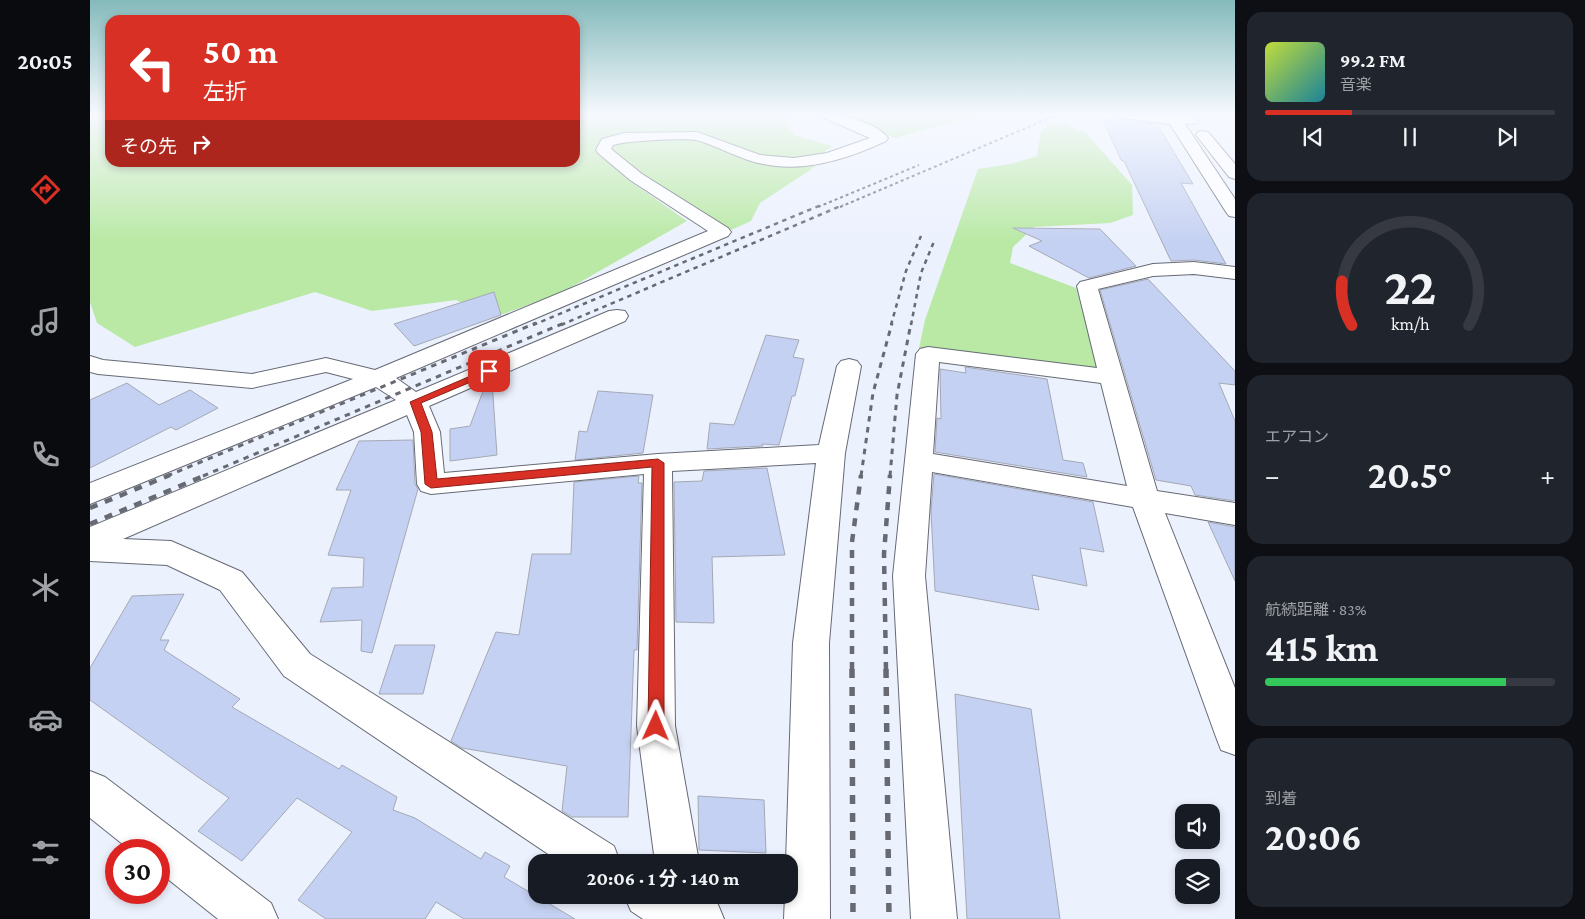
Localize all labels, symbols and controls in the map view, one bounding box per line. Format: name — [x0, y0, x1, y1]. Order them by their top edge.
text: 50 m — [203, 32, 278, 71]
icon: left — [120, 35, 185, 100]
text: 20:05 — [18, 49, 72, 74]
text: 99.2 FM — [1340, 50, 1405, 71]
text: 音楽 — [1340, 76, 1372, 93]
text: 左折 — [203, 79, 247, 104]
icon: previous — [1299, 123, 1327, 151]
icon: pause — [1396, 123, 1424, 151]
icon: next — [1493, 123, 1521, 151]
icon: right — [187, 130, 215, 158]
text: その先 — [120, 136, 177, 157]
icon: directions — [28, 172, 63, 207]
text: 22 — [1384, 257, 1436, 315]
icon: music — [28, 304, 63, 339]
text: km/h — [1391, 314, 1430, 334]
pin — [468, 350, 510, 392]
icon: arrive — [475, 357, 503, 385]
text: エアコン — [1265, 428, 1329, 445]
icon: phone — [28, 437, 63, 472]
text: 20.5° — [1368, 454, 1452, 496]
text: − — [1265, 460, 1280, 491]
text: + — [1540, 460, 1555, 491]
icon: climate — [28, 570, 63, 605]
text: 航続距離 · 83% — [1265, 601, 1367, 618]
text: 415 km — [1265, 627, 1378, 669]
position arrow — [629, 699, 681, 751]
icon: car — [28, 702, 63, 737]
text: 到着 — [1265, 790, 1297, 807]
map controls — [1175, 804, 1220, 904]
button: sound — [1175, 804, 1220, 849]
text: 20:06 — [1265, 816, 1362, 858]
icon: filters — [28, 835, 63, 870]
speed limit sign: 30 — [105, 839, 170, 904]
button: layers — [1175, 859, 1220, 904]
text: 20:06 · 1 分 · 140 m — [587, 868, 739, 889]

